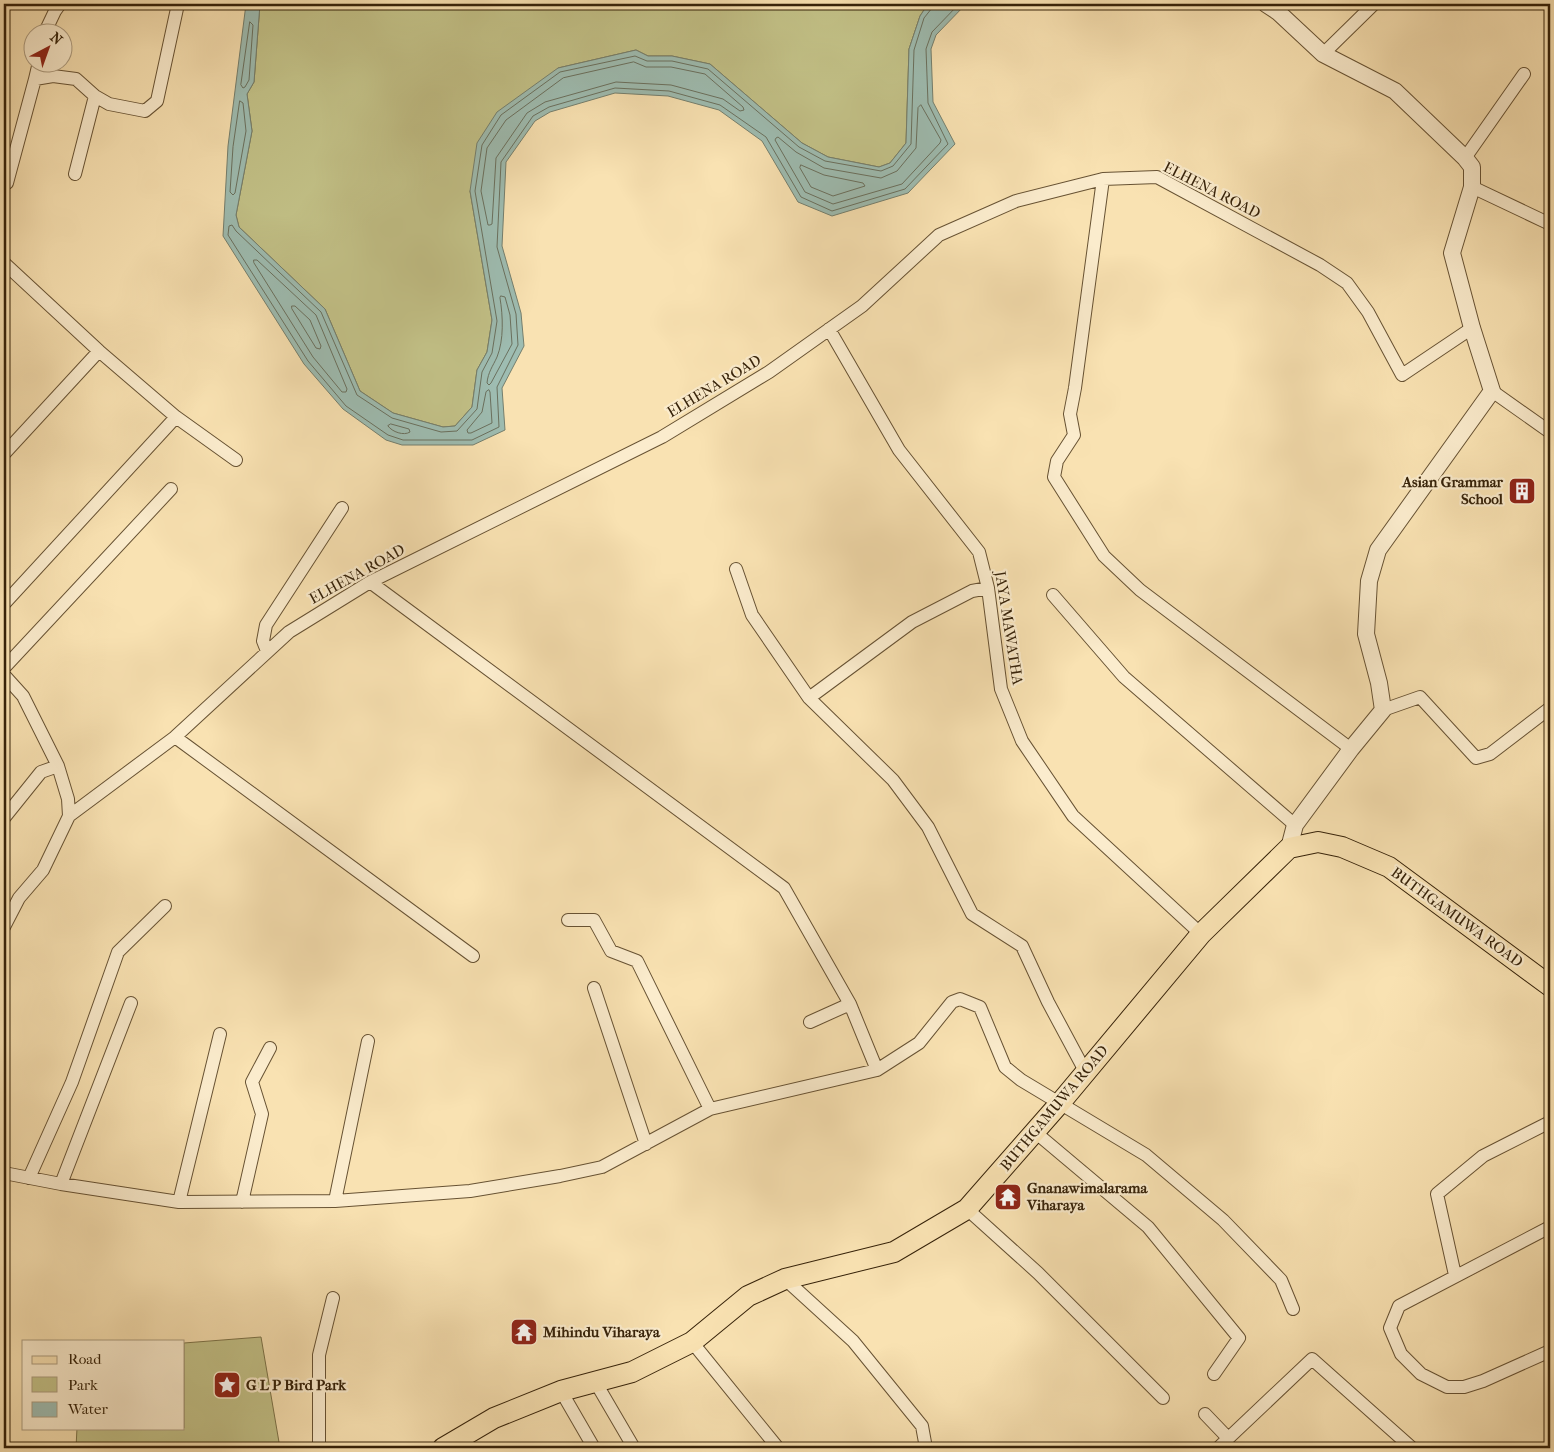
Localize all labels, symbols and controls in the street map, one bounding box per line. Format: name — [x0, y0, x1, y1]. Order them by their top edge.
north arrow — [22, 22, 72, 72]
text: N — [47, 29, 66, 49]
street label: ELHENA ROAD — [1160, 158, 1264, 222]
street label: ELHENA ROAD — [664, 351, 764, 421]
place label: Asian Grammar School — [1401, 473, 1504, 508]
building icon: Asian Grammar School — [1507, 476, 1537, 506]
street label: ELHENA ROAD — [306, 540, 408, 608]
street label: JAYA MAWATHA — [991, 569, 1027, 686]
street label: BUTHGAMUWA ROAD — [1388, 863, 1526, 971]
street label: BUTHGAMUWA ROAD — [996, 1042, 1112, 1174]
place label: Gnanawimalarama Viharaya — [1026, 1179, 1149, 1214]
temple icon: Gnanawimalarama Viharaya — [993, 1182, 1023, 1212]
temple icon: Mihindu Viharaya — [509, 1317, 539, 1347]
place label: Mihindu Viharaya — [542, 1323, 661, 1341]
legend — [22, 1340, 185, 1430]
text: Road — [68, 1350, 102, 1368]
place icon: G L P Bird Park — [212, 1370, 242, 1400]
text: Park — [68, 1376, 98, 1394]
place label: G L P Bird Park — [246, 1376, 347, 1394]
text: Water — [67, 1400, 108, 1418]

